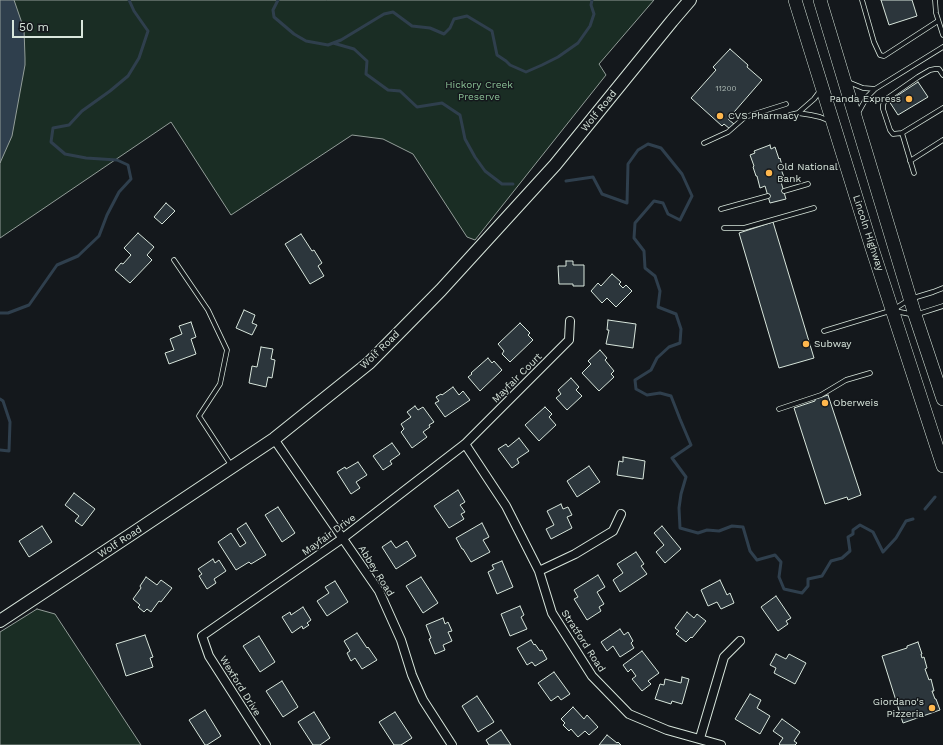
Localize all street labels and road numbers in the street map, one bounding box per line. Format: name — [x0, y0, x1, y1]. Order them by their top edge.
street label: Wolf Road — [579, 88, 619, 134]
street label: Lincoln Highway — [850, 193, 886, 273]
street label: Wolf Road — [358, 328, 402, 372]
street label: Mayfair Court — [490, 351, 544, 405]
street label: Mayfair Drive — [300, 512, 358, 558]
street label: Wolf Road — [96, 523, 144, 561]
street label: Abbey Road — [356, 543, 396, 599]
street label: Stratford Road — [558, 608, 608, 674]
street label: Wexford Drive — [217, 654, 263, 718]

